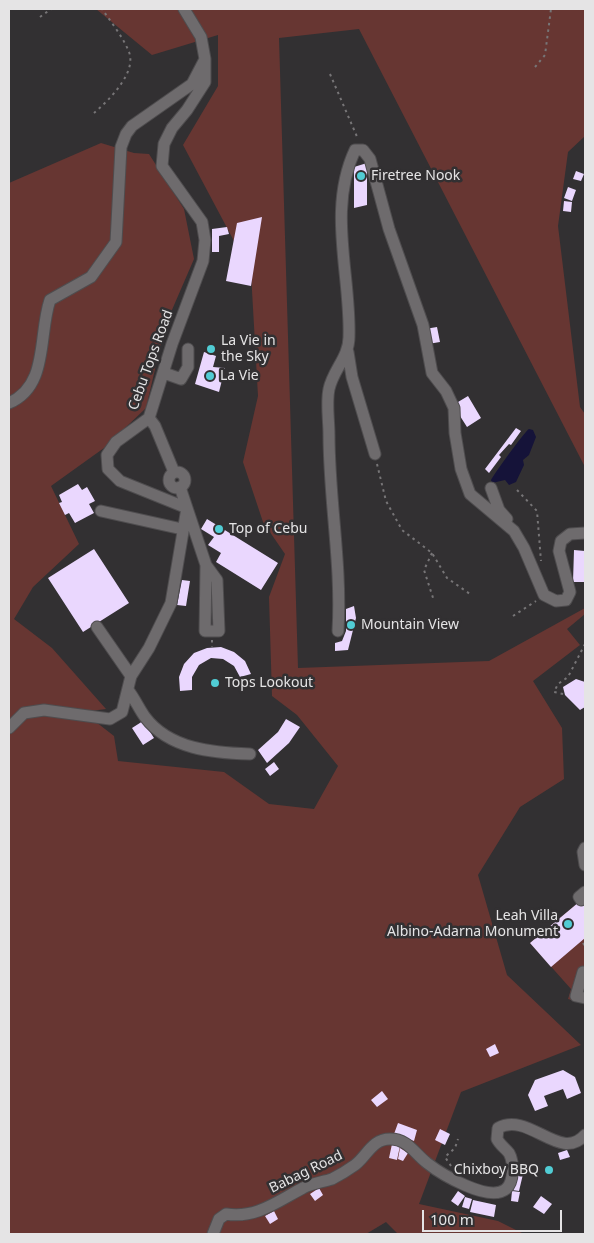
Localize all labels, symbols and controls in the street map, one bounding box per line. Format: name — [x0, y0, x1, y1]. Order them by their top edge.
place label: Firetree Nook — [371, 168, 460, 184]
marker: Firetree Nook — [355, 170, 367, 182]
street label: Cebu Tops Road — [125, 308, 177, 412]
place label: La Vie in the Sky — [221, 333, 276, 366]
marker: La Vie in the Sky — [205, 343, 217, 355]
place label: La Vie — [220, 368, 259, 384]
marker: La Vie — [204, 370, 216, 382]
place label: Top of Cebu — [229, 521, 307, 537]
marker: Top of Cebu — [213, 523, 225, 535]
place label: Mountain View — [361, 617, 459, 633]
marker: Mountain View — [345, 619, 357, 631]
place label: Tops Lookout — [225, 675, 313, 691]
marker: Tops Lookout — [209, 677, 221, 689]
place label: Leah Villa Albino-Adarna Monument — [387, 908, 558, 940]
marker: Leah Villa Albino-Adarna Monument — [562, 918, 574, 930]
street label: Babag Road — [267, 1147, 345, 1197]
place label: Chixboy BBQ — [454, 1162, 539, 1178]
marker: Chixboy BBQ — [543, 1164, 555, 1176]
scale bar — [424, 1200, 564, 1232]
text: 100 m — [430, 1209, 474, 1229]

